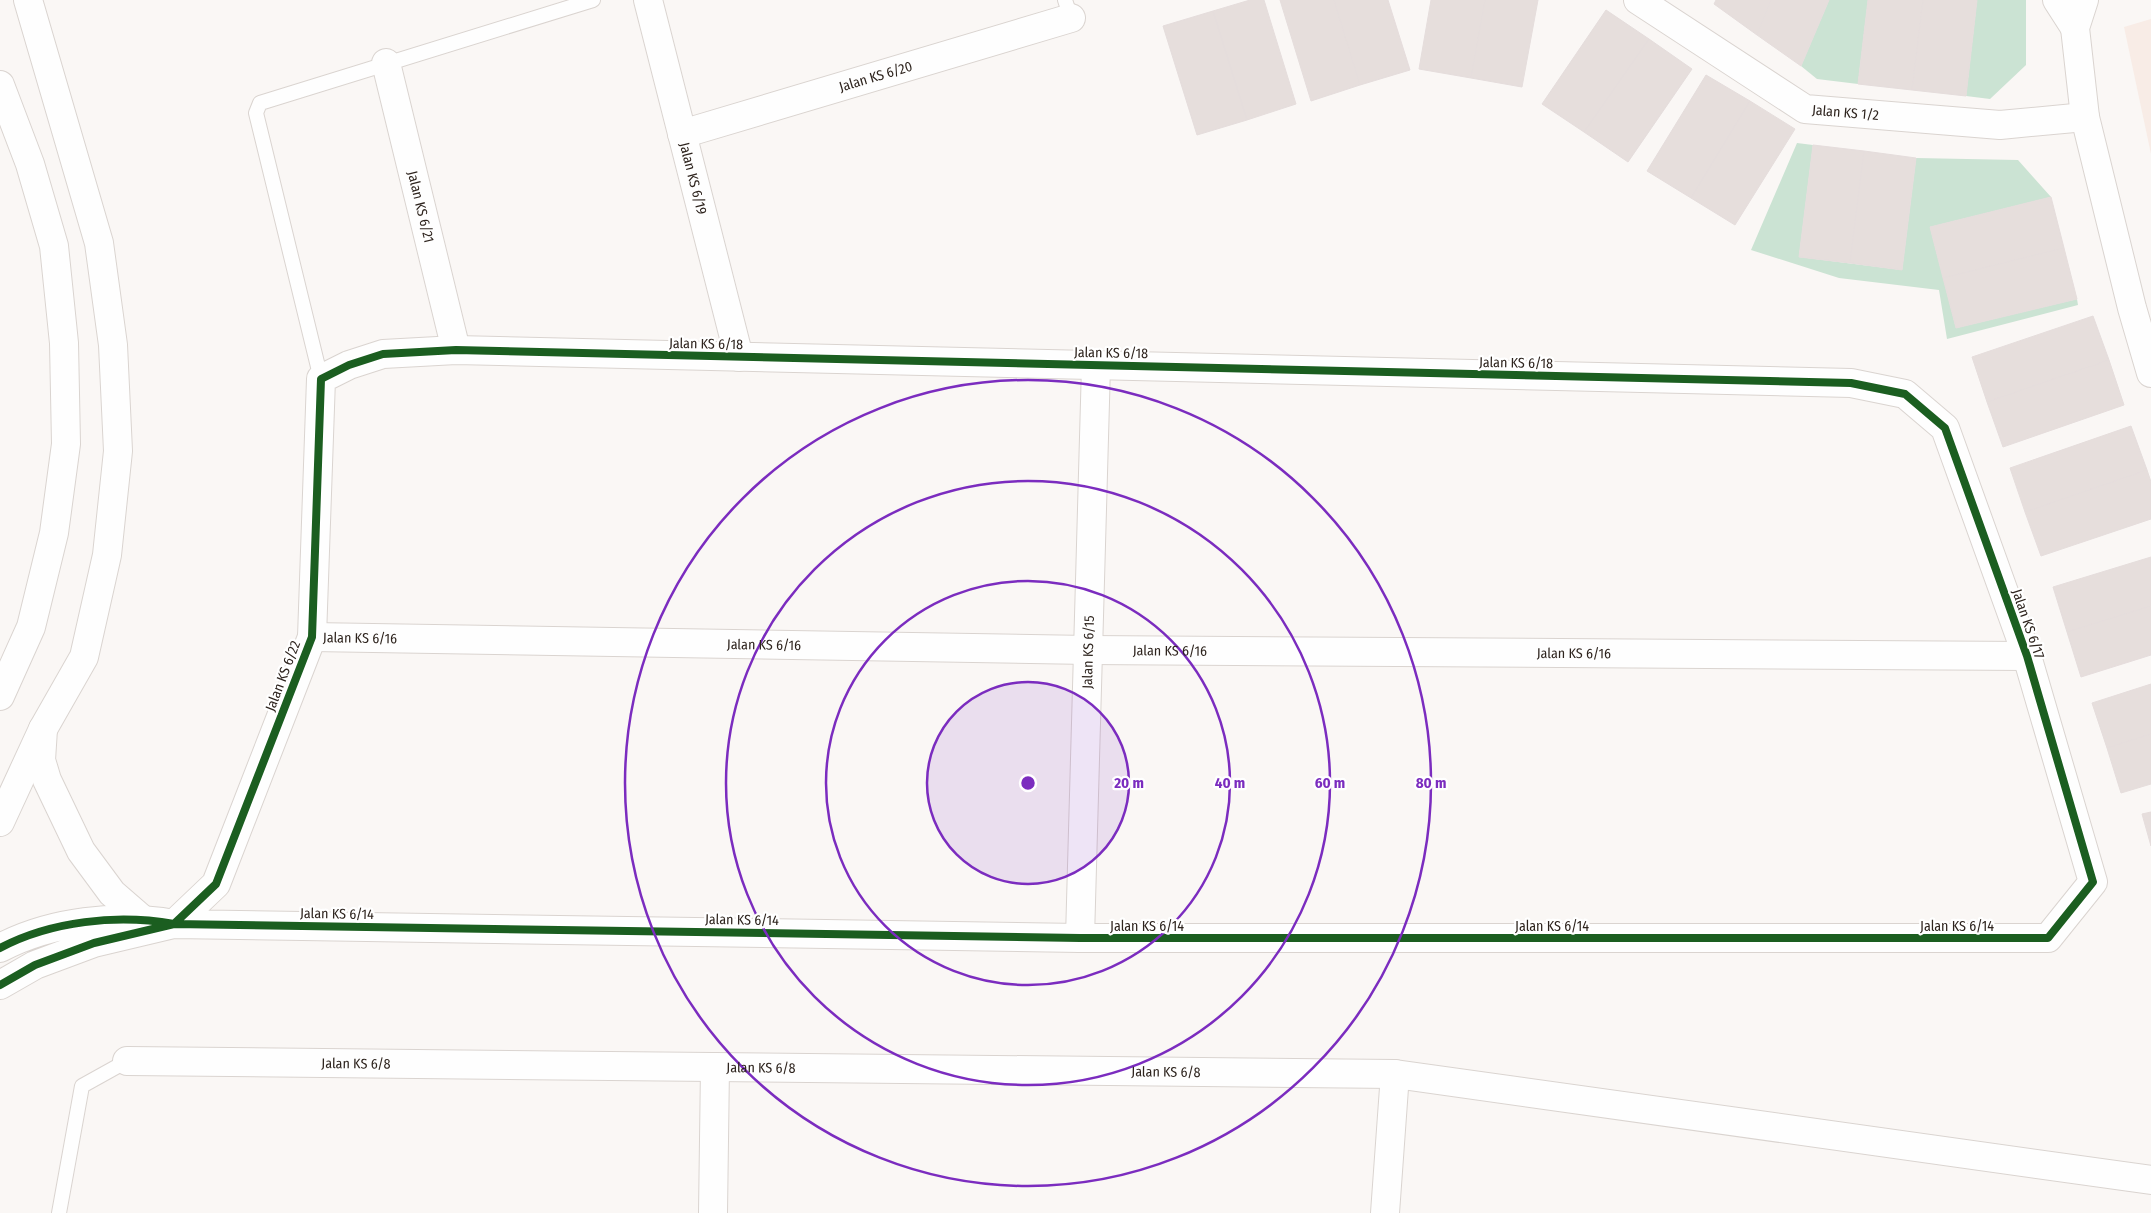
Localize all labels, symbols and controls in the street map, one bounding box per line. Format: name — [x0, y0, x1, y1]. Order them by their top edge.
street label: Jalan KS 6/20 — [837, 57, 914, 95]
street label: Jalan KS 1/2 — [1811, 101, 1879, 124]
street label: Jalan KS 6/19 — [676, 140, 711, 216]
street label: Jalan KS 6/21 — [404, 169, 438, 244]
street label: Jalan KS 6/18 — [669, 335, 743, 353]
street label: Jalan KS 6/18 — [1074, 344, 1148, 362]
street label: Jalan KS 6/18 — [1479, 354, 1553, 372]
street label: Jalan KS 6/17 — [2008, 587, 2048, 661]
street label: Jalan KS 6/15 — [1078, 615, 1098, 689]
street label: Jalan KS 6/16 — [323, 629, 397, 647]
street label: Jalan KS 6/16 — [727, 635, 801, 654]
street label: Jalan KS 6/22 — [262, 638, 304, 714]
street label: Jalan KS 6/16 — [1133, 642, 1207, 659]
street label: Jalan KS 6/16 — [1537, 644, 1611, 662]
centre of rings — [1019, 774, 1037, 792]
text: 20 m — [1113, 774, 1144, 792]
text: 40 m — [1215, 774, 1245, 792]
text: 60 m — [1315, 774, 1345, 792]
text: 80 m — [1416, 774, 1446, 792]
street label: Jalan KS 6/14 — [300, 905, 374, 923]
street label: Jalan KS 6/14 — [705, 911, 779, 929]
street label: Jalan KS 6/14 — [1110, 918, 1184, 935]
street label: Jalan KS 6/14 — [1515, 918, 1589, 935]
street label: Jalan KS 6/14 — [1920, 918, 1994, 935]
street label: Jalan KS 6/8 — [321, 1054, 391, 1072]
street label: Jalan KS 6/8 — [726, 1059, 796, 1076]
street label: Jalan KS 6/8 — [1131, 1063, 1201, 1081]

